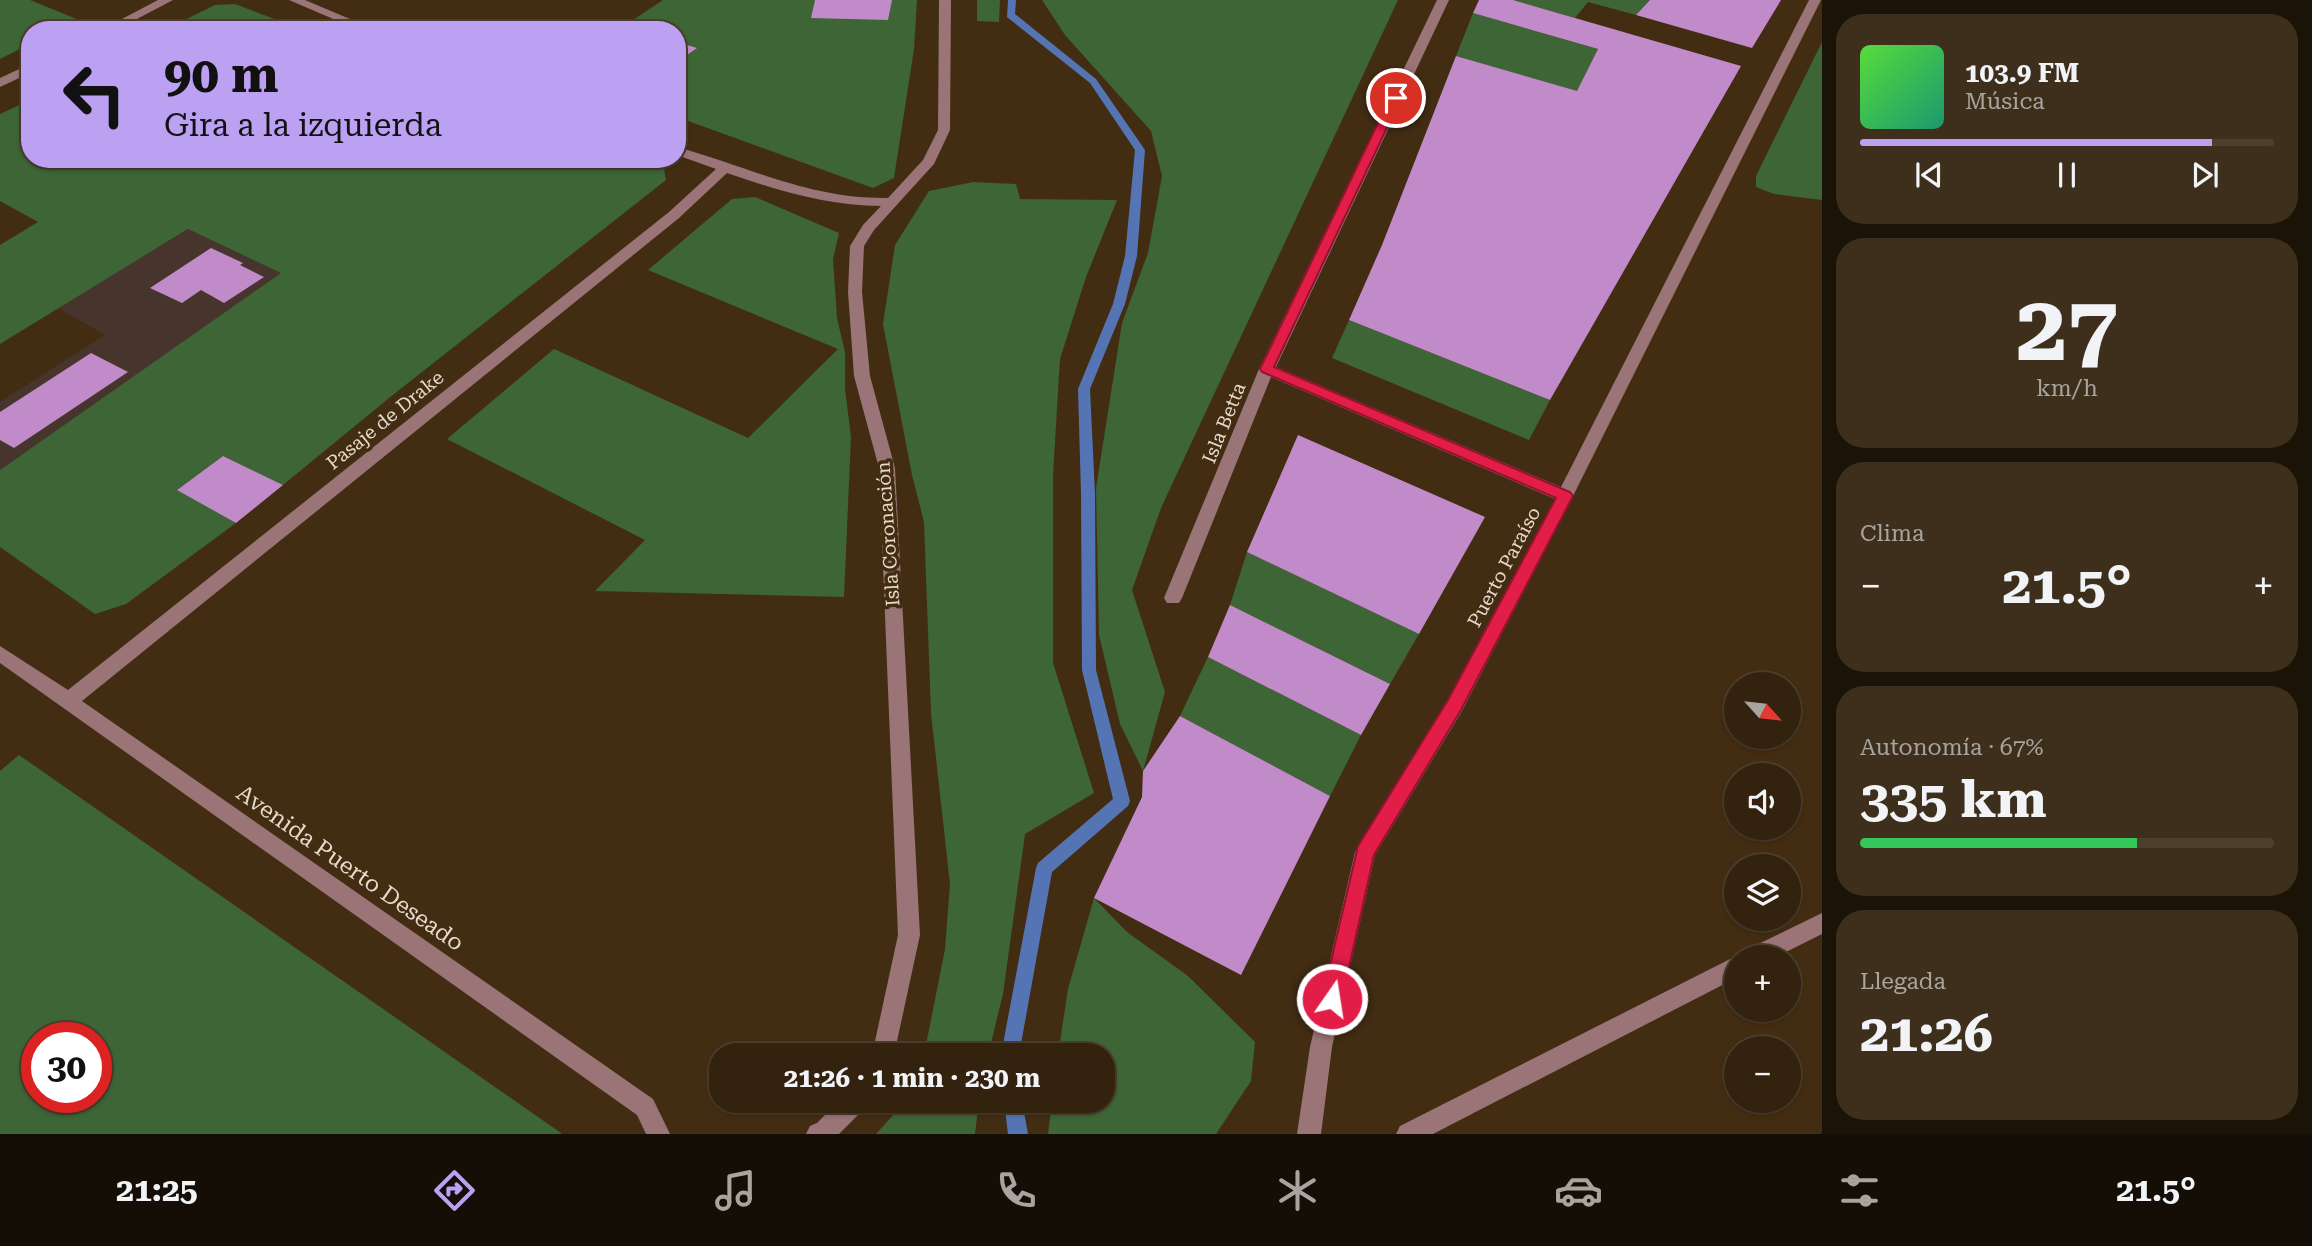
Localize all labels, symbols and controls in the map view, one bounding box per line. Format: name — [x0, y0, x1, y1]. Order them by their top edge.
text: 90 m — [164, 47, 279, 104]
icon: left — [49, 49, 140, 140]
text: 103.9 FM — [1965, 58, 2079, 88]
pin — [1366, 68, 1426, 128]
icon: arrive — [1377, 79, 1415, 117]
text: Música — [1965, 88, 2045, 115]
text: Gira a la izquierda — [164, 106, 442, 144]
icon: previous — [1910, 156, 1948, 194]
icon: pause — [2048, 156, 2086, 194]
icon: next — [2186, 156, 2224, 194]
text: 27 — [2016, 276, 2118, 382]
street label: Pasaje de Drake — [322, 366, 448, 474]
text: km/h — [2036, 375, 2098, 402]
street label: Isla Betta — [1197, 379, 1251, 467]
street label: Isla Coronación — [871, 461, 905, 607]
street label: Puerto Paraíso — [1463, 503, 1545, 631]
text: Clima — [1860, 520, 1924, 547]
text: 21.5° — [2002, 555, 2132, 616]
text: − — [1860, 564, 1881, 608]
text: + — [2253, 564, 2274, 608]
north arrow — [1724, 672, 1801, 749]
map controls — [1724, 672, 1801, 1113]
text: Autonomía · 67% — [1860, 734, 2044, 761]
button: sound — [1724, 763, 1801, 840]
text: 335 km — [1860, 769, 2047, 830]
street label: Avenida Puerto Deseado — [231, 779, 469, 957]
button: layers — [1724, 854, 1801, 931]
button: + — [1724, 945, 1801, 1022]
position arrow — [1295, 962, 1369, 1036]
text: Llegada — [1860, 968, 1946, 995]
text: 21:26 — [1860, 1003, 1993, 1064]
speed limit sign: 30 — [21, 1022, 112, 1113]
button: − — [1724, 1036, 1801, 1113]
text: 21:26 · 1 min · 230 m — [784, 1063, 1040, 1093]
icon: directions — [430, 1166, 479, 1215]
icon: music — [711, 1166, 760, 1215]
icon: phone — [992, 1166, 1041, 1215]
icon: climate — [1273, 1166, 1322, 1215]
icon: car — [1554, 1166, 1603, 1215]
icon: filters — [1835, 1166, 1884, 1215]
text: 21:25 — [116, 1171, 198, 1209]
text: 21.5° — [2116, 1171, 2196, 1209]

